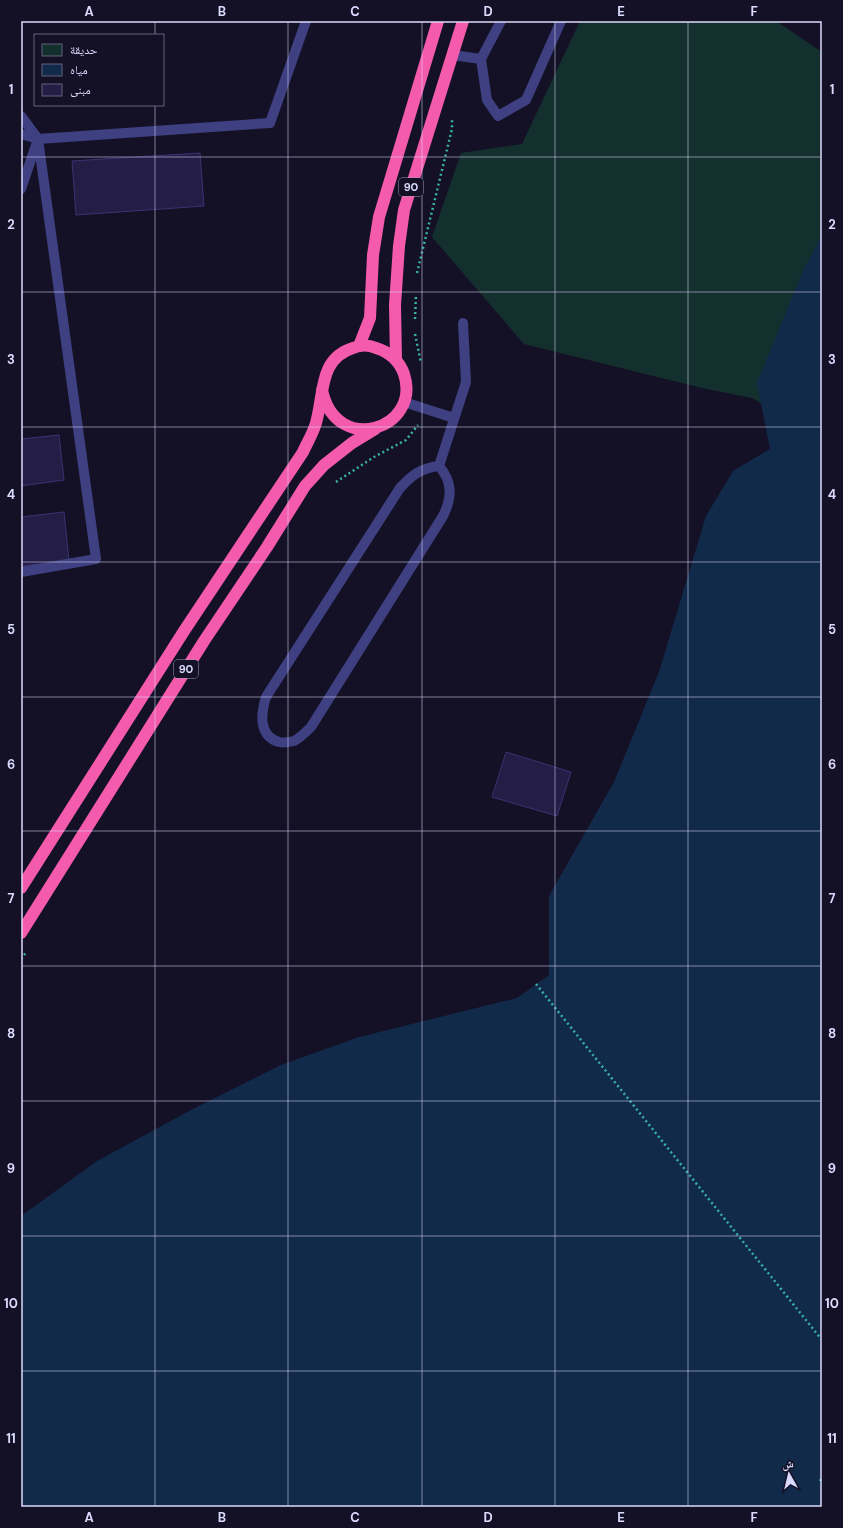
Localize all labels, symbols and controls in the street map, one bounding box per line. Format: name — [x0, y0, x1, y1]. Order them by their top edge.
text: A — [84, 3, 94, 20]
text: B — [218, 3, 226, 20]
text: C — [350, 3, 360, 20]
text: D — [483, 3, 493, 20]
text: E — [617, 3, 625, 20]
text: F — [750, 3, 758, 20]
legend — [34, 34, 164, 106]
text: حديقة — [70, 42, 98, 58]
text: مياه — [70, 62, 88, 78]
text: 1 — [9, 81, 13, 98]
text: 1 — [830, 81, 834, 98]
text: مبنى — [70, 82, 91, 98]
road number: 90 — [399, 178, 423, 196]
text: 2 — [7, 216, 15, 233]
text: 2 — [828, 216, 836, 233]
text: 3 — [7, 351, 15, 368]
text: 3 — [828, 351, 836, 368]
text: 4 — [7, 486, 15, 503]
text: 4 — [828, 486, 836, 503]
text: 5 — [7, 621, 15, 638]
text: 5 — [828, 621, 836, 638]
road number: 90 — [174, 660, 198, 678]
text: 6 — [7, 756, 15, 773]
text: 6 — [828, 756, 836, 773]
text: 7 — [8, 890, 15, 907]
text: 7 — [829, 890, 836, 907]
text: 8 — [7, 1025, 15, 1042]
text: 8 — [828, 1025, 836, 1042]
text: 9 — [7, 1160, 15, 1177]
text: 9 — [828, 1160, 836, 1177]
text: 10 — [4, 1295, 18, 1312]
text: 10 — [825, 1295, 839, 1312]
text: 11 — [6, 1430, 16, 1447]
text: 11 — [827, 1430, 837, 1447]
north arrow — [769, 1454, 809, 1494]
text: ش — [781, 1456, 795, 1473]
text: A — [84, 1509, 94, 1526]
text: B — [218, 1509, 226, 1526]
text: C — [350, 1509, 360, 1526]
text: D — [483, 1509, 493, 1526]
text: E — [617, 1509, 625, 1526]
text: F — [750, 1509, 758, 1526]

